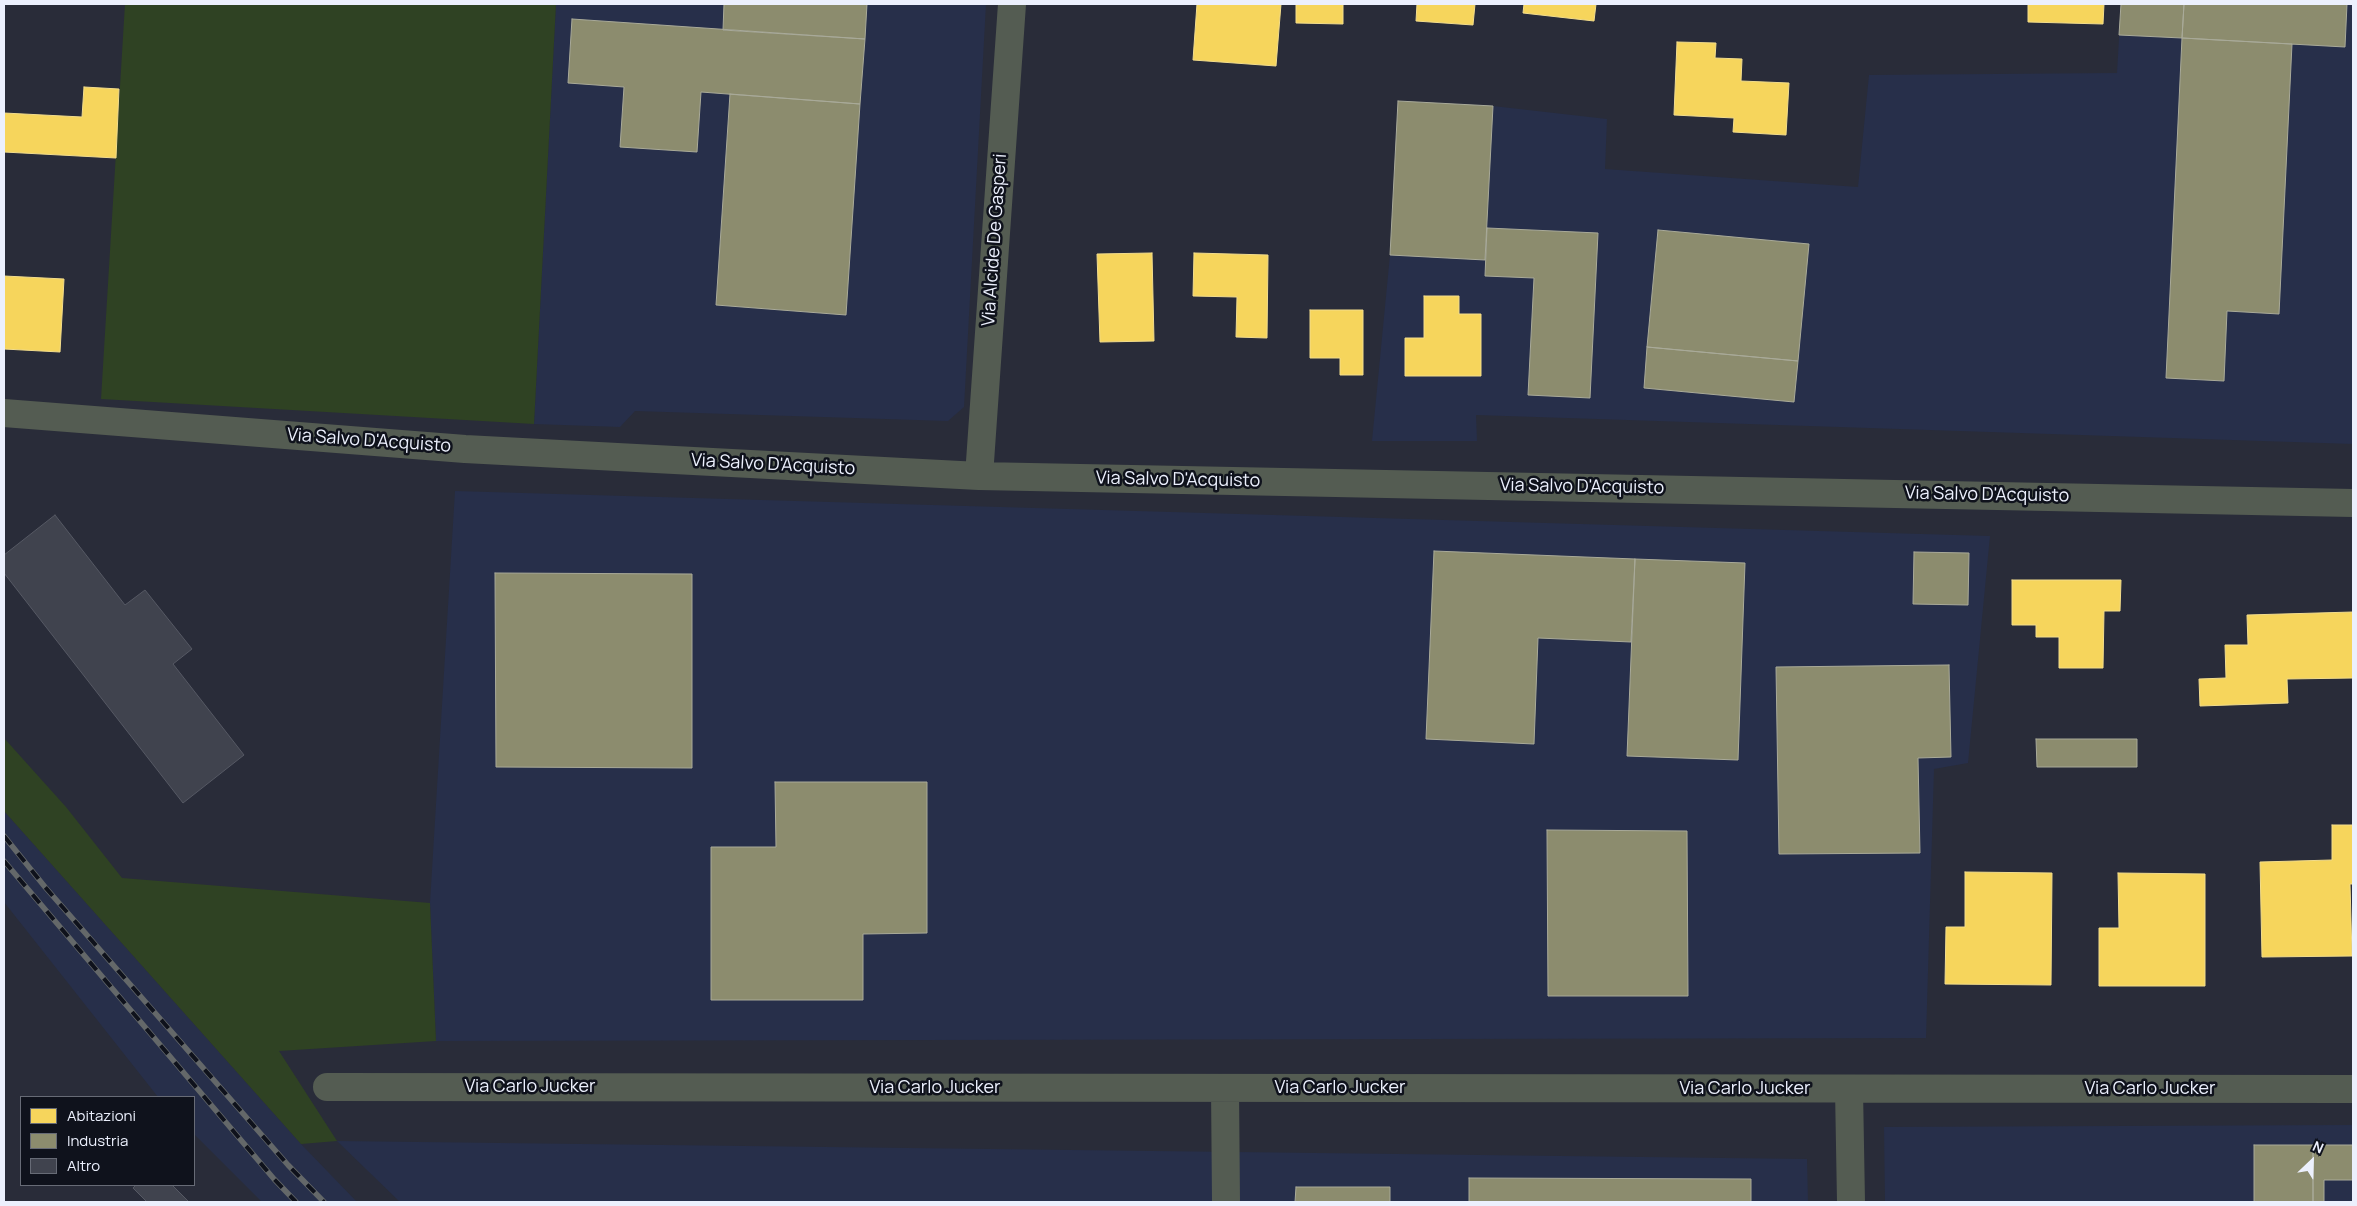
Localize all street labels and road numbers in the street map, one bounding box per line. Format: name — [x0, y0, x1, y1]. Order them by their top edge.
street label: Via Alcide De Gasperi — [978, 153, 1012, 327]
street label: Via Salvo D'Acquisto — [286, 424, 452, 458]
street label: Via Salvo D'Acquisto — [690, 450, 856, 480]
street label: Via Salvo D'Acquisto — [1096, 468, 1260, 492]
street label: Via Salvo D'Acquisto — [1500, 475, 1664, 499]
street label: Via Salvo D'Acquisto — [1905, 483, 2069, 507]
street label: Via Carlo Jucker — [465, 1076, 595, 1098]
street label: Via Carlo Jucker — [870, 1077, 1000, 1099]
street label: Via Carlo Jucker — [1275, 1077, 1405, 1099]
street label: Via Carlo Jucker — [1680, 1078, 1810, 1100]
street label: Via Carlo Jucker — [2085, 1078, 2215, 1100]

